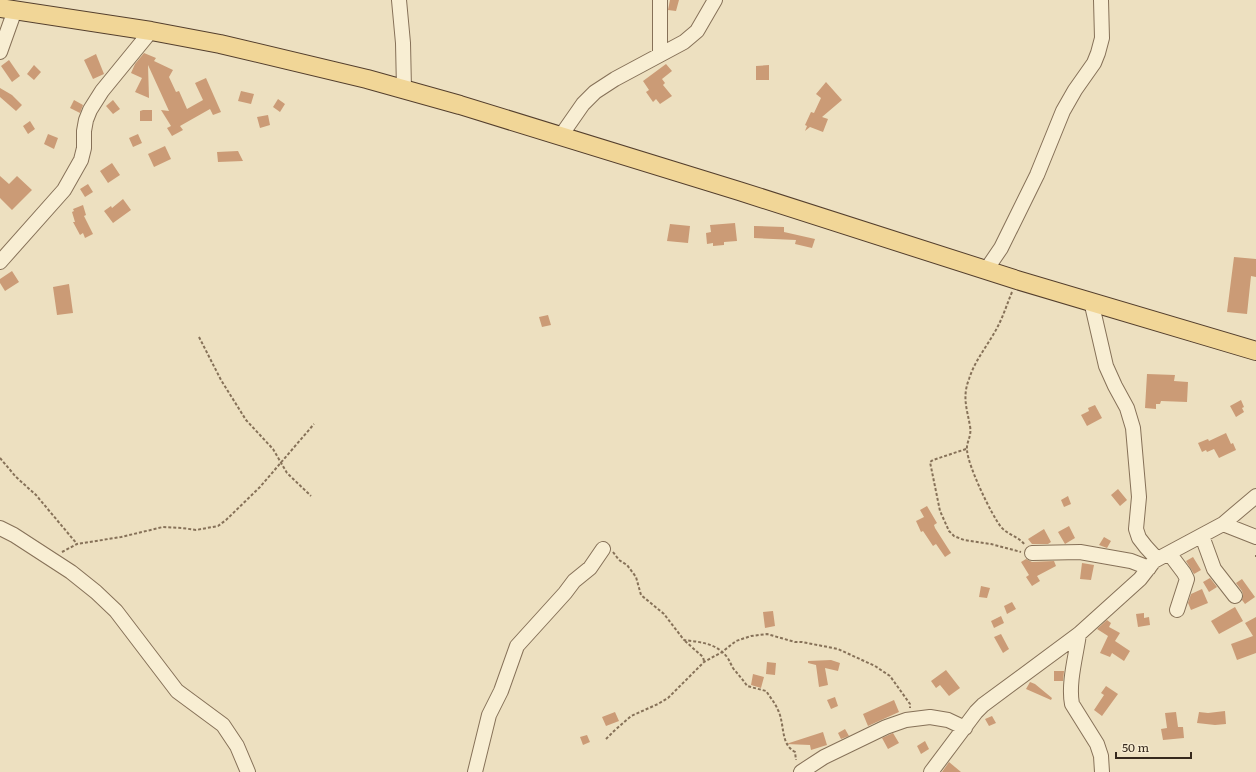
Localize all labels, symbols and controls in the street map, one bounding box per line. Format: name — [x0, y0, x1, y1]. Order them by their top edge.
scale bar — [1116, 734, 1191, 760]
text: 50 m — [1122, 738, 1149, 756]

